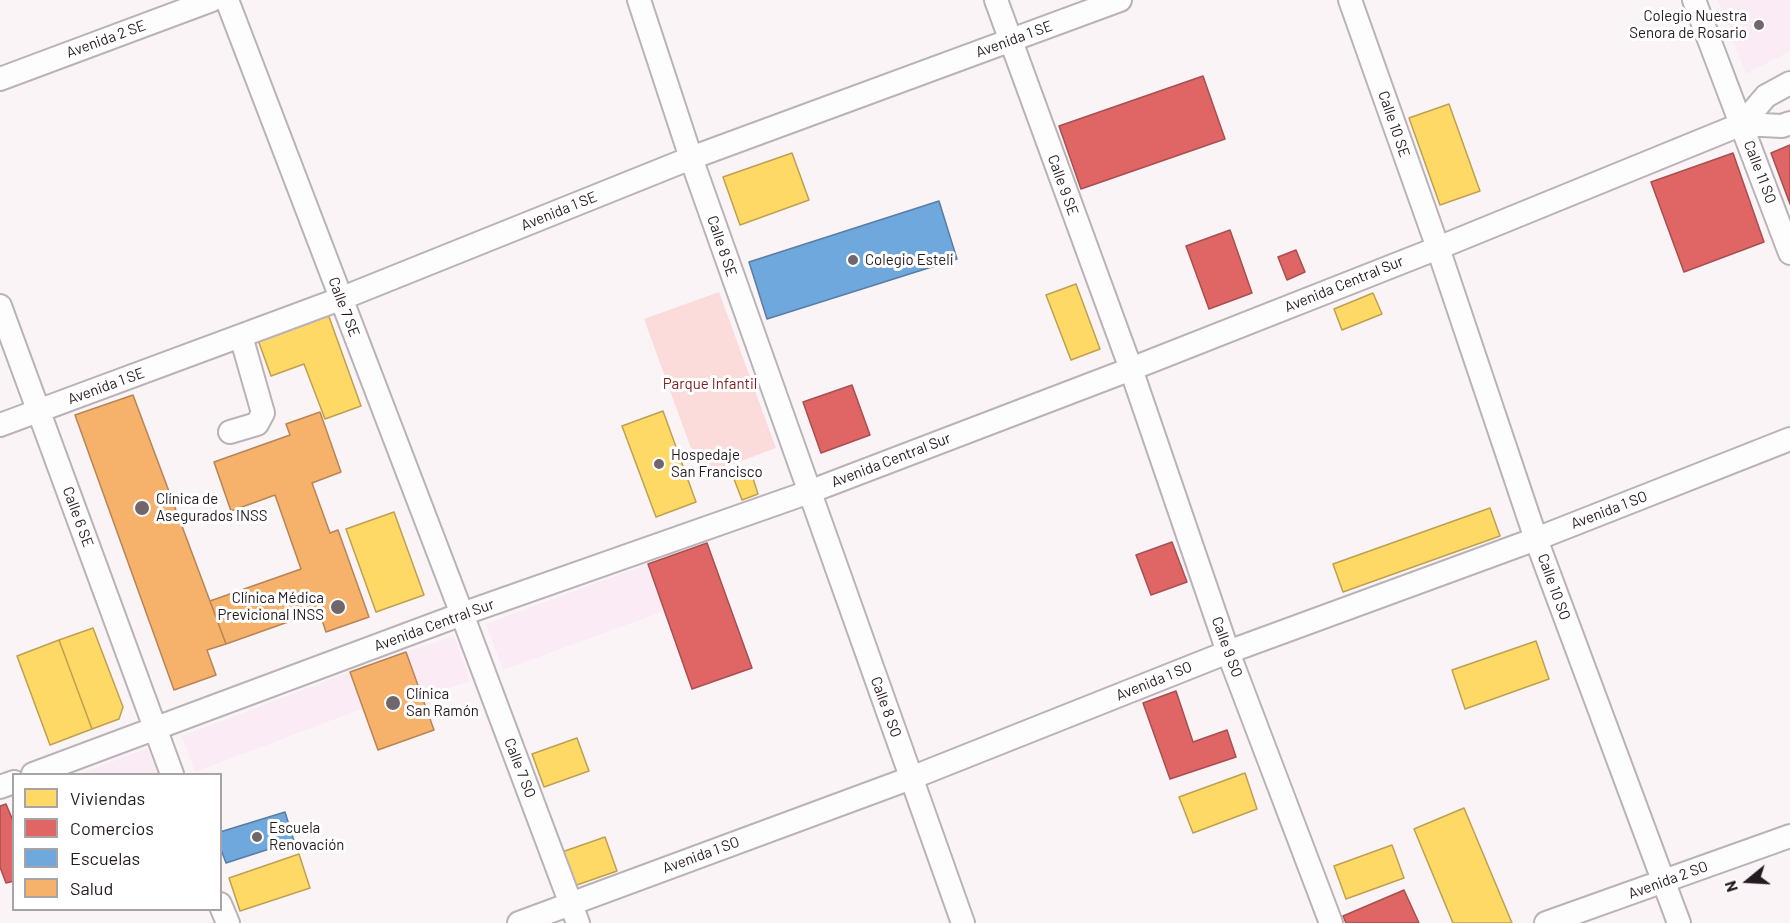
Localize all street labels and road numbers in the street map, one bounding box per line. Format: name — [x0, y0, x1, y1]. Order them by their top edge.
street label: Avenida 2 SE — [64, 16, 148, 62]
street label: Avenida 1 SE — [973, 17, 1055, 61]
street label: Calle 10 SE — [1374, 88, 1414, 160]
street label: Calle 11 SO — [1740, 138, 1780, 206]
street label: Calle 9 SE — [1044, 152, 1082, 218]
street label: Avenida 1 SE — [518, 188, 600, 234]
street label: Calle 8 SE — [703, 213, 741, 279]
street label: Avenida Central Sur — [1282, 252, 1406, 316]
street label: Calle 7 SE — [324, 275, 364, 339]
street label: Avenida 1 SE — [65, 364, 147, 408]
street label: Avenida Central Sur — [829, 429, 953, 491]
street label: Calle 6 SE — [59, 484, 97, 550]
street label: Avenida 1 SO — [1568, 487, 1650, 533]
street label: Calle 10 SO — [1534, 551, 1574, 623]
street label: Avenida Central Sur — [371, 595, 497, 655]
street label: Calle 9 SO — [1208, 614, 1246, 680]
street label: Avenida 1 SO — [1113, 658, 1195, 704]
street label: Calle 8 SO — [867, 674, 905, 740]
street label: Calle 7 SO — [500, 735, 540, 801]
street label: Avenida 1 SO — [660, 833, 742, 877]
street label: Avenida 2 SO — [1626, 857, 1710, 903]

